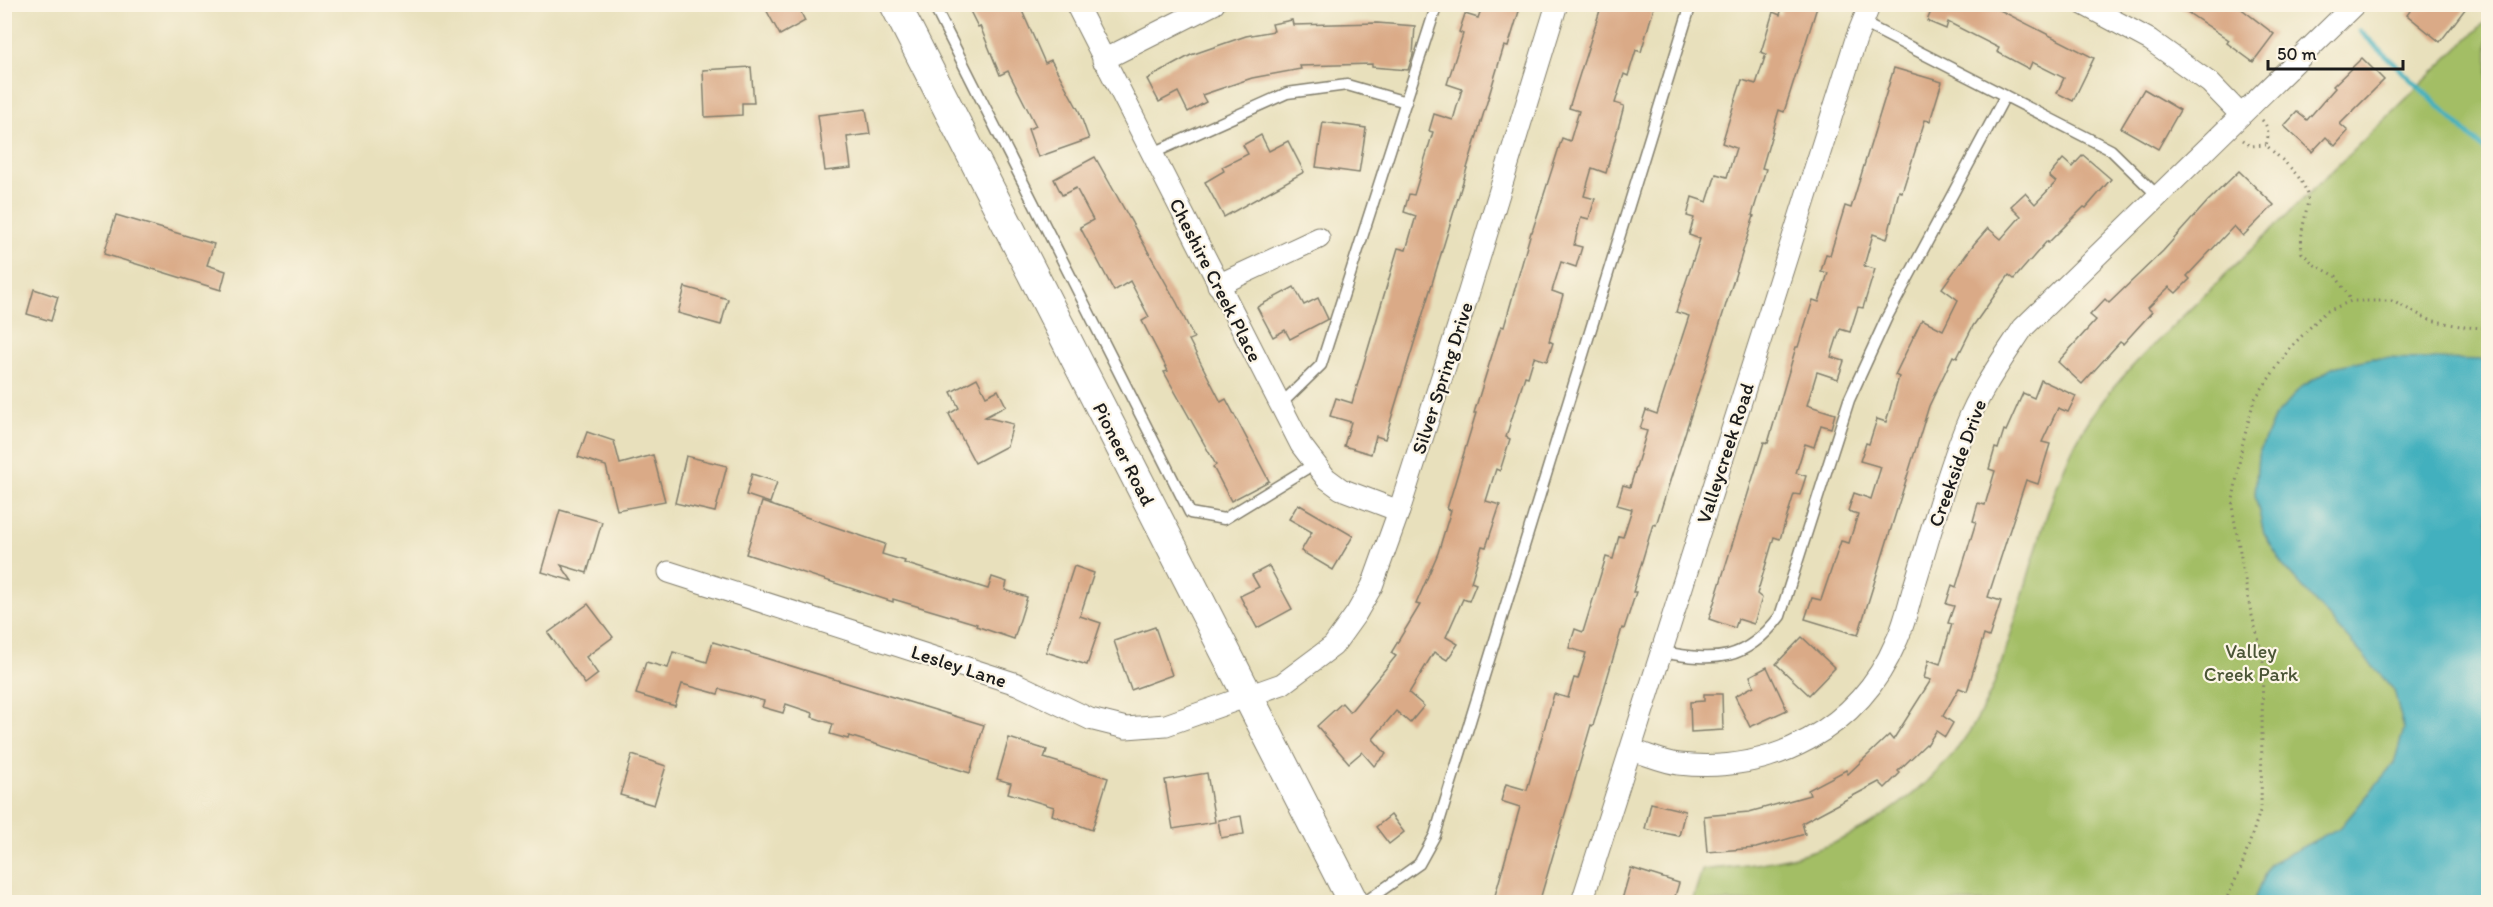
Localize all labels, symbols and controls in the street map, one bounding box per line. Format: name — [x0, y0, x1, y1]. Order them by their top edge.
scale bar — [2268, 33, 2403, 71]
text: 50 m — [2277, 43, 2317, 65]
street label: Cheshire Creek Place — [1164, 194, 1268, 366]
street label: Silver Spring Drive — [1406, 299, 1478, 457]
street label: Valleycreek Road — [1691, 380, 1759, 526]
street label: Creekside Drive — [1923, 396, 1991, 530]
street label: Pioneer Road — [1088, 398, 1160, 510]
street label: Lesley Lane — [908, 639, 1010, 693]
park label: Valley Creek Park — [2204, 639, 2299, 686]

